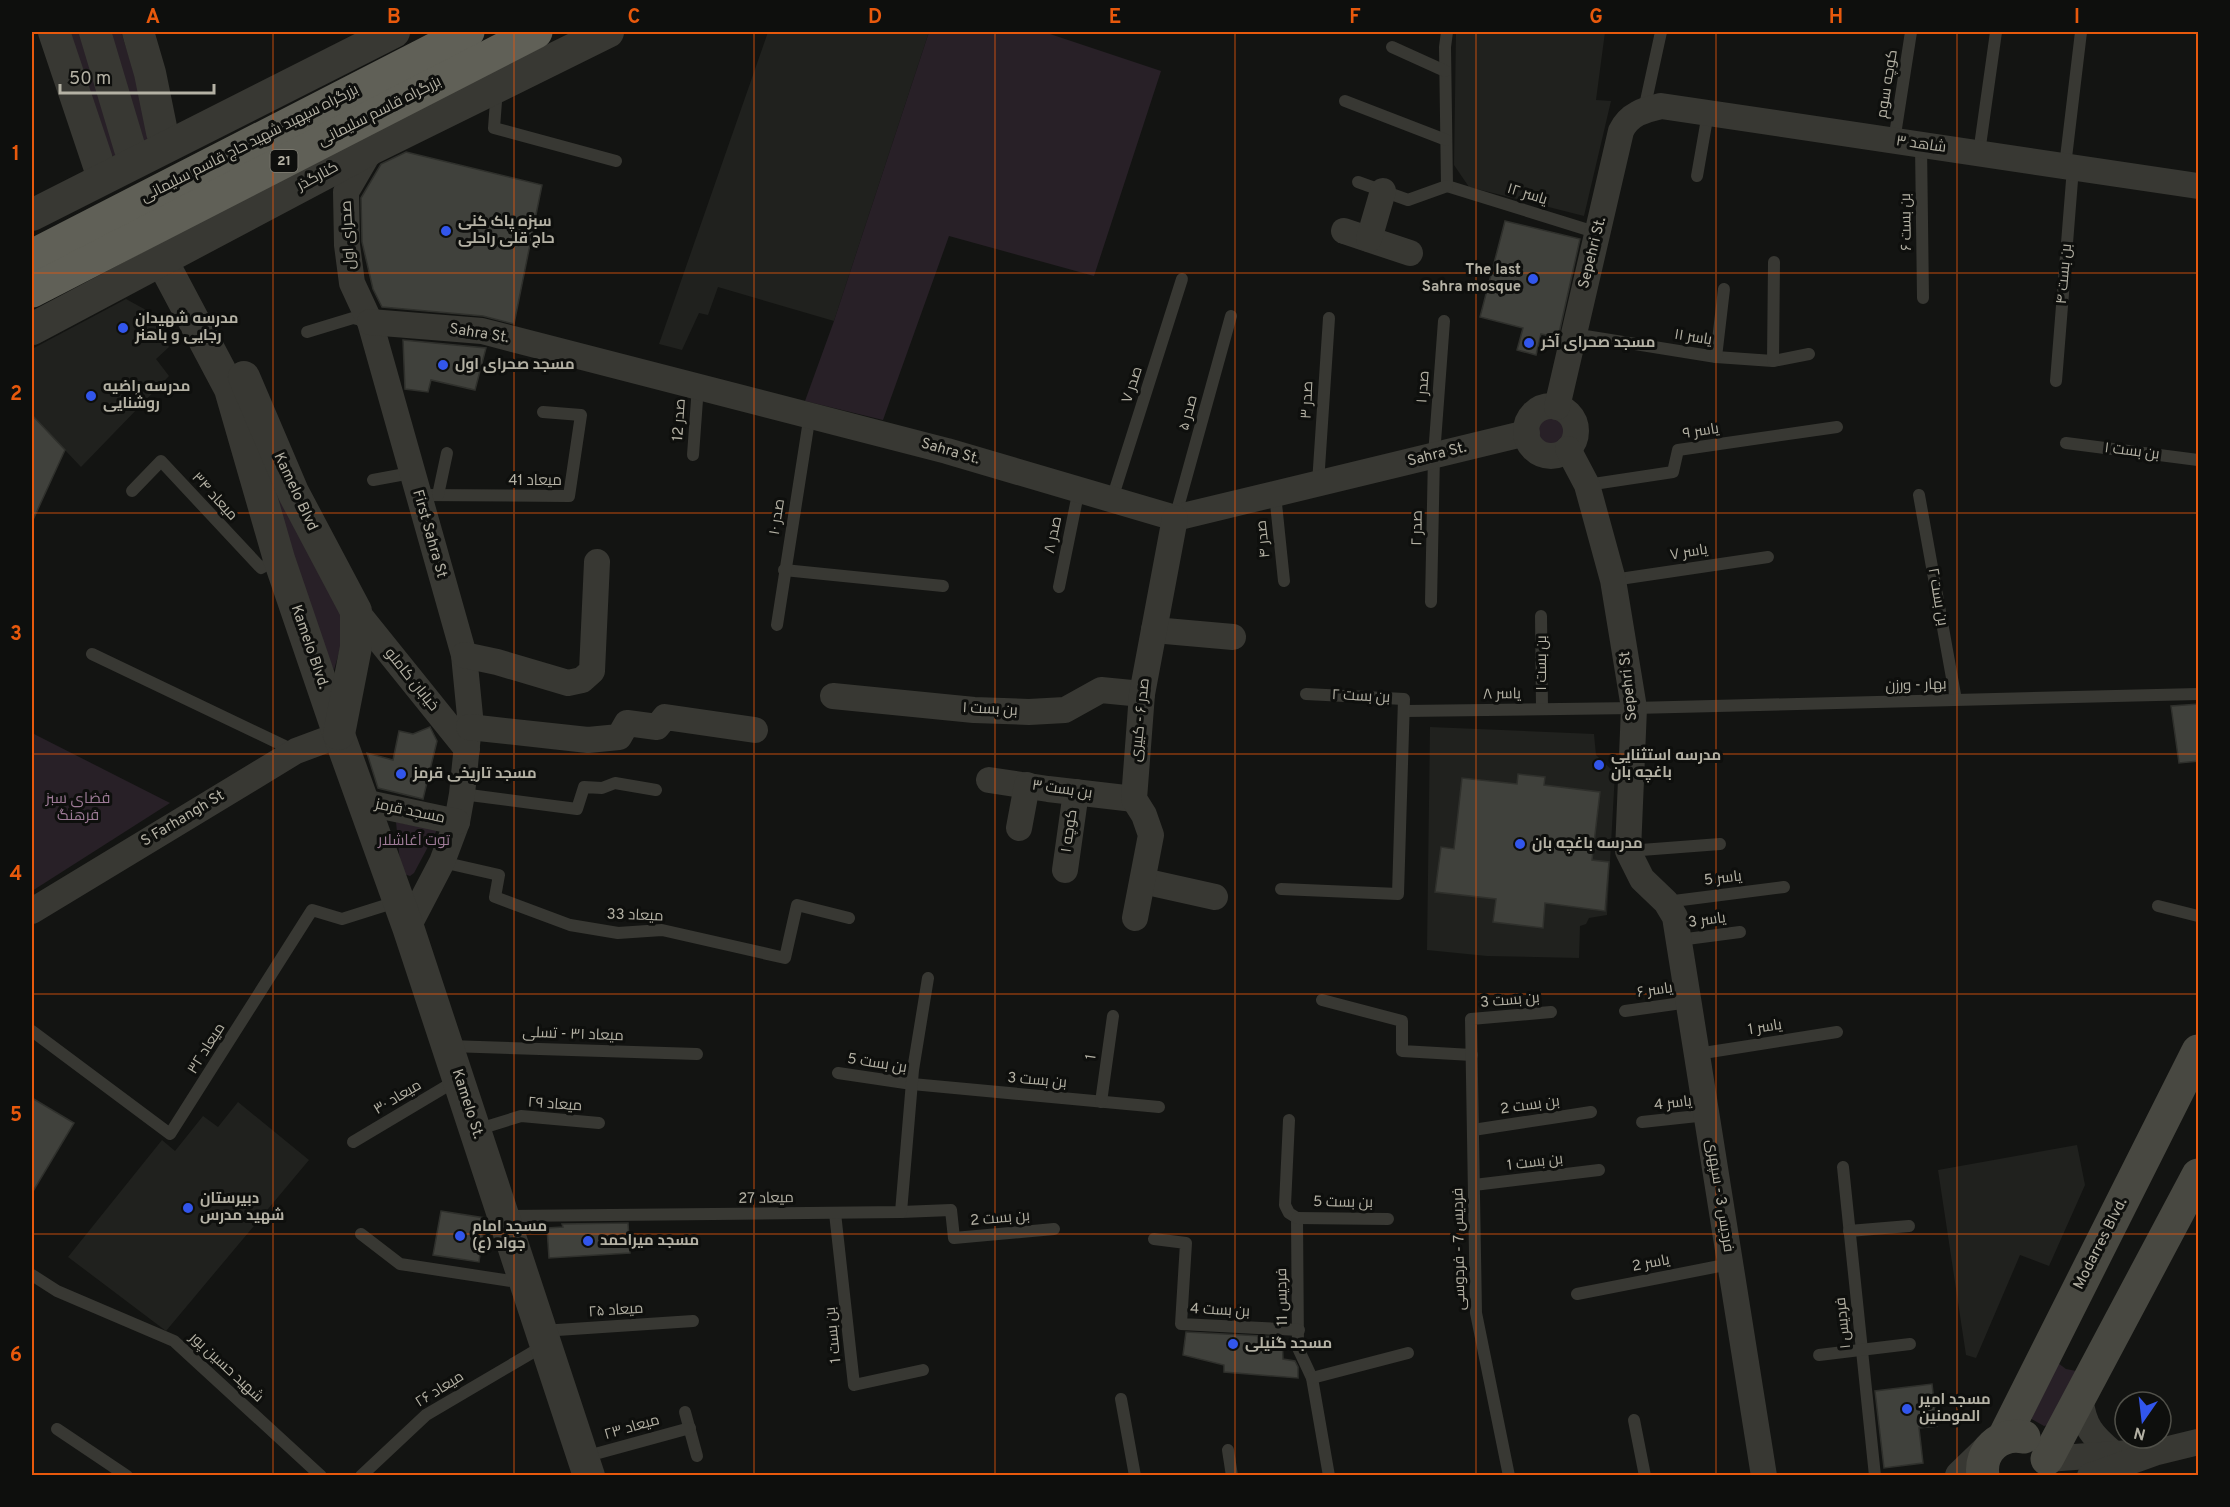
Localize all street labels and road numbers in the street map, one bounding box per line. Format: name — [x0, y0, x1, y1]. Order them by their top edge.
street label: کوچه سوم — [1873, 48, 1903, 120]
street label: بزرگراه قاسم سلیمانی — [315, 73, 445, 151]
street label: بزرگراه سپهبد شهید حاج قاسم سلیمانی — [138, 81, 362, 207]
street label: شاهد ۳ — [1895, 132, 1947, 158]
road number: 21 — [270, 150, 298, 172]
street label: کنارگذر — [293, 158, 342, 196]
street label: یاسر ۱۲ — [1505, 180, 1549, 210]
street label: بن بست ۶ — [1897, 193, 1917, 251]
street label: صحرای اول — [338, 200, 360, 270]
street label: Sepehri St. — [1575, 215, 1611, 291]
street label: بن بست ۴ — [2053, 243, 2077, 305]
street label: Sahra St. — [448, 320, 510, 348]
street label: یاسر ۱۱ — [1673, 326, 1713, 350]
street label: صدر ۷ — [1118, 364, 1148, 406]
street label: صدر ۱ — [1413, 370, 1435, 404]
street label: صدر ۳ — [1298, 381, 1318, 419]
street label: صدر ۵ — [1175, 393, 1203, 433]
street label: صدر 12 — [669, 398, 691, 442]
street label: یاسر ۹ — [1682, 420, 1720, 444]
street label: Sahra St. — [919, 435, 981, 469]
street label: Sahra St. — [1406, 439, 1468, 471]
street label: بن بست ۱ — [2103, 439, 2161, 465]
street label: Kamelo Blvd — [269, 450, 321, 534]
street label: میعاد ۳۴ — [187, 469, 241, 525]
street label: میعاد 41 — [508, 472, 562, 491]
street label: First Sahra St — [407, 488, 451, 580]
street label: صدر ۱۰ — [766, 498, 790, 536]
street label: صدر ۲ — [1408, 510, 1428, 546]
street label: صدر ۸ — [1041, 515, 1067, 555]
street label: صدر ۴ — [1253, 519, 1275, 559]
street label: یاسر ۷ — [1669, 541, 1709, 565]
street label: بن بست ۲ — [1923, 566, 1951, 628]
street label: Kamelo Blvd. — [286, 602, 332, 692]
street label: بن بست ۱ — [1533, 635, 1552, 691]
street label: خیابان کاملو — [380, 645, 442, 715]
street label: Sepehri St — [1616, 650, 1642, 722]
street label: بهار - ورزن — [1885, 675, 1947, 697]
street label: صدر ۶ - کبیری — [1127, 677, 1155, 763]
street label: یاسر ۸ — [1483, 685, 1521, 705]
street label: بن بست ۲ — [1331, 686, 1391, 708]
street label: بن بست ۱ — [962, 699, 1018, 721]
street label: بن بست ۳ — [1031, 776, 1093, 804]
street label: S Farhangh St — [138, 787, 228, 851]
street label: مسجد قرمز — [372, 795, 447, 829]
street label: کوچه ۱ — [1058, 808, 1082, 854]
street label: یاسر 5 — [1703, 867, 1743, 891]
street label: میعاد 33 — [606, 906, 664, 926]
street label: یاسر 3 — [1687, 909, 1727, 933]
street label: یاسر ۶ — [1636, 979, 1674, 1003]
street label: بن بست 3 — [1479, 989, 1541, 1013]
street label: یاسر 1 — [1747, 1016, 1783, 1040]
street label: میعاد ۳۲ — [184, 1020, 230, 1078]
street label: میعاد ۳۱ - تسلی — [522, 1024, 624, 1046]
street label: بن بست 5 — [846, 1050, 908, 1078]
street label: 1 — [1082, 1053, 1102, 1061]
street label: Kamelo St. — [447, 1067, 487, 1141]
street label: بن بست 3 — [1006, 1069, 1068, 1093]
street label: میعاد ۳۰ — [371, 1076, 425, 1120]
street label: بن بست 2 — [1499, 1092, 1561, 1120]
street label: یاسر 4 — [1653, 1092, 1693, 1116]
street label: میعاد ۲۹ — [527, 1094, 583, 1116]
street label: فردیس 3 - سپهری — [1701, 1138, 1737, 1254]
street label: بن بست 1 — [1506, 1150, 1564, 1176]
street label: فردیس 7 - فردوسی — [1449, 1188, 1471, 1310]
street label: میعاد 27 — [738, 1189, 794, 1209]
street label: بن بست 5 — [1313, 1193, 1373, 1213]
street label: Modarres Blvd. — [2070, 1195, 2132, 1293]
street label: بن بست 2 — [969, 1207, 1031, 1231]
street label: یاسر 2 — [1631, 1251, 1671, 1277]
street label: فردیس 11 — [1273, 1268, 1293, 1326]
street label: فردیس ۱ — [1832, 1296, 1856, 1350]
street label: میعاد ۲۵ — [588, 1300, 644, 1322]
street label: بن بست 4 — [1190, 1300, 1250, 1322]
street label: بن بست 1 — [822, 1306, 846, 1364]
street label: شهید حسین پور — [184, 1328, 267, 1407]
street label: میعاد ۲۶ — [412, 1368, 468, 1412]
street label: میعاد ۲۳ — [602, 1411, 662, 1445]

